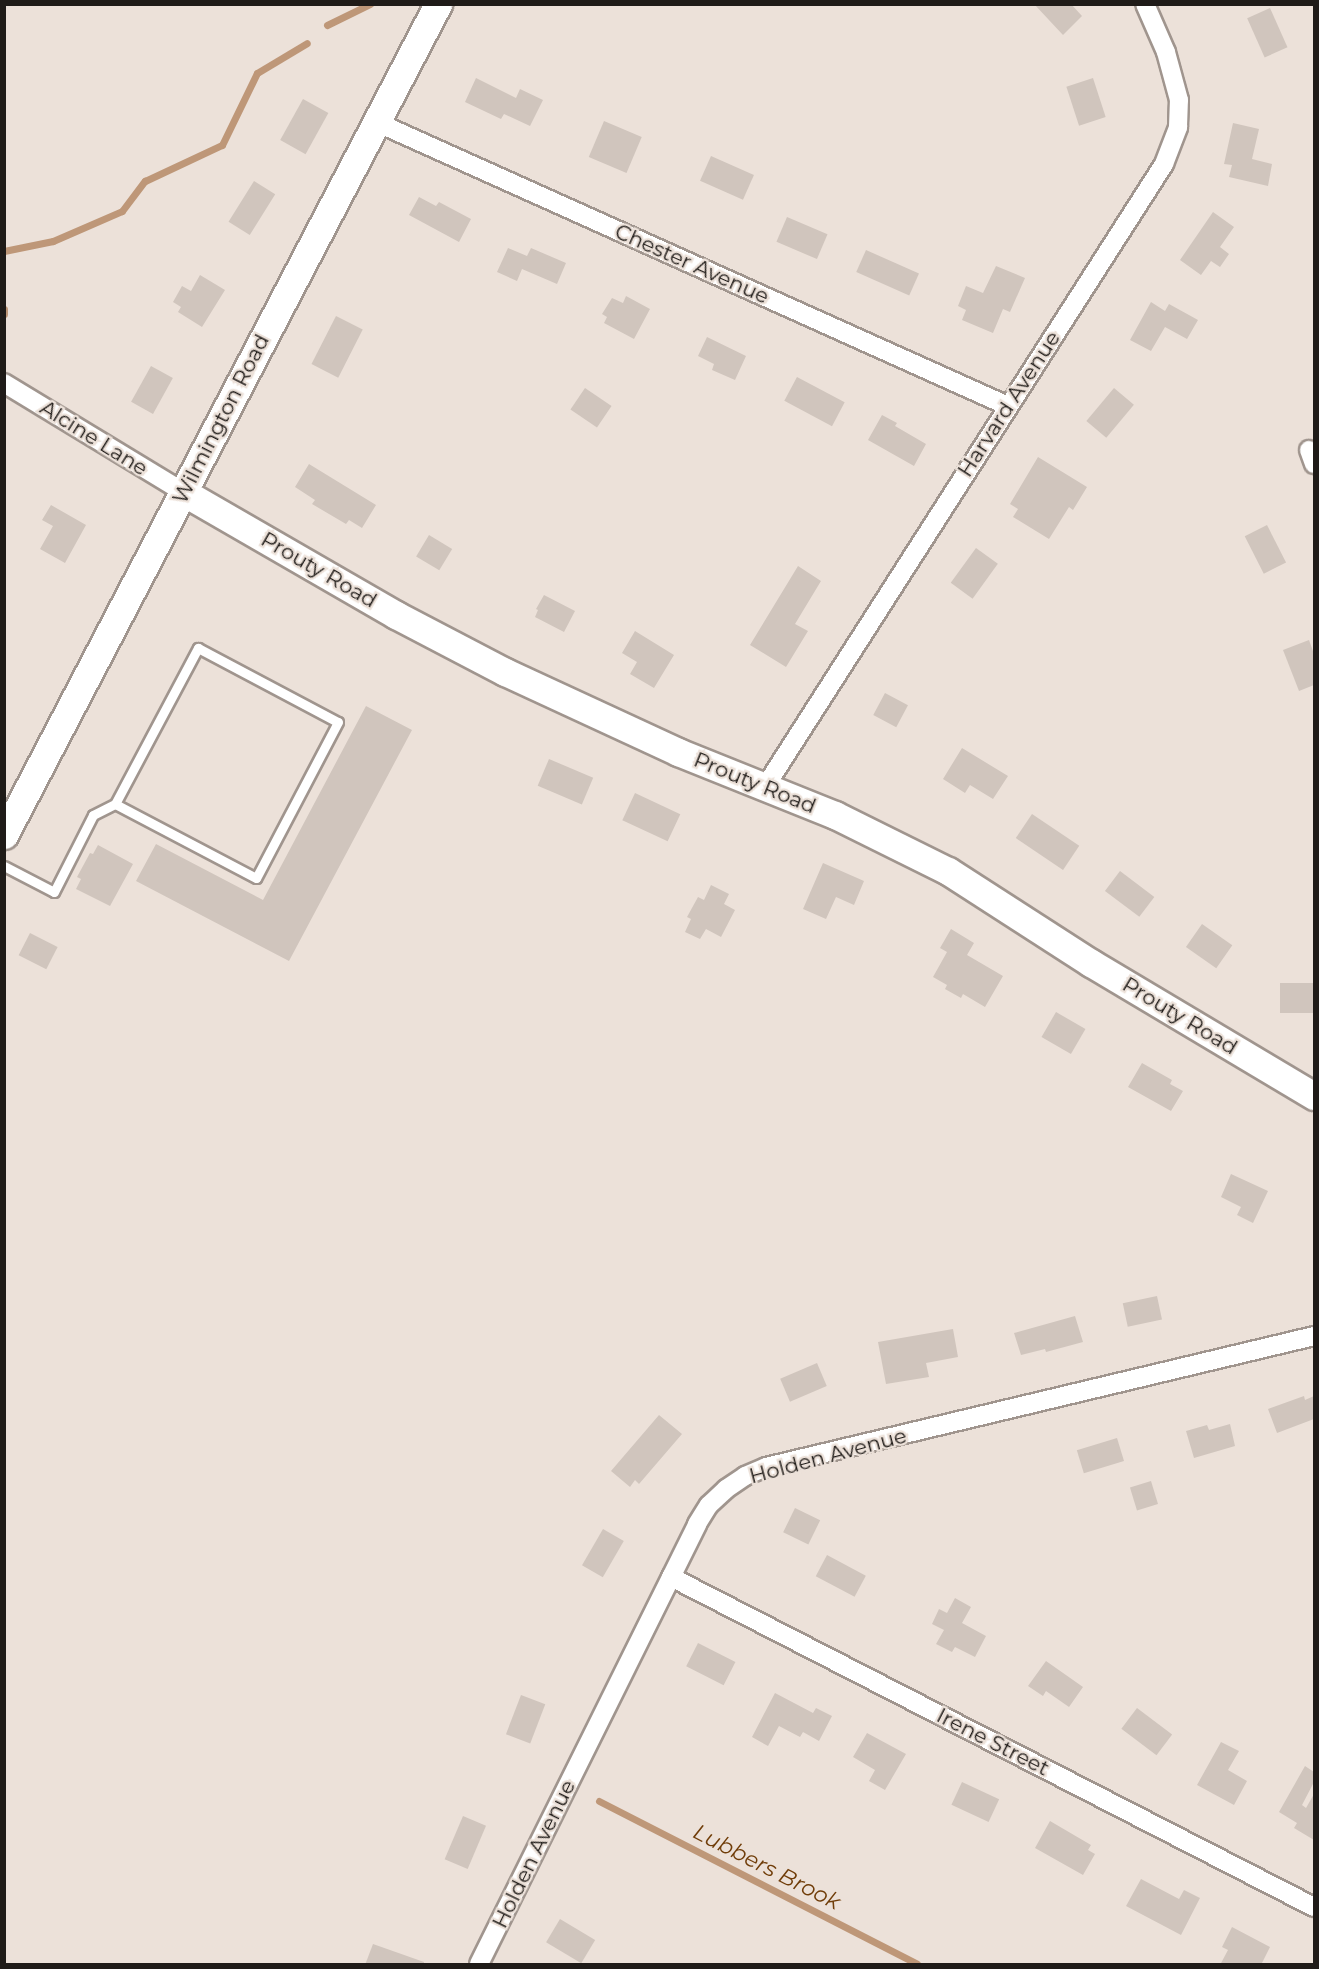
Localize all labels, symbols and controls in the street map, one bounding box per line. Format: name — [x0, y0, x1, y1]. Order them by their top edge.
street label: Chester Avenue — [611, 219, 773, 309]
street label: Harvard Avenue — [952, 326, 1066, 482]
street label: Wilmington Road — [167, 330, 275, 508]
street label: Alcine Lane — [36, 395, 152, 481]
street label: Prouty Road — [257, 527, 381, 613]
street label: Prouty Road — [690, 747, 820, 819]
street label: Prouty Road — [1118, 972, 1242, 1060]
street label: Holden Avenue — [747, 1423, 909, 1489]
street label: Irene Street — [932, 1703, 1054, 1781]
street label: Holden Avenue — [487, 1776, 581, 1932]
water label: Lubbers Brook — [689, 1819, 845, 1915]

